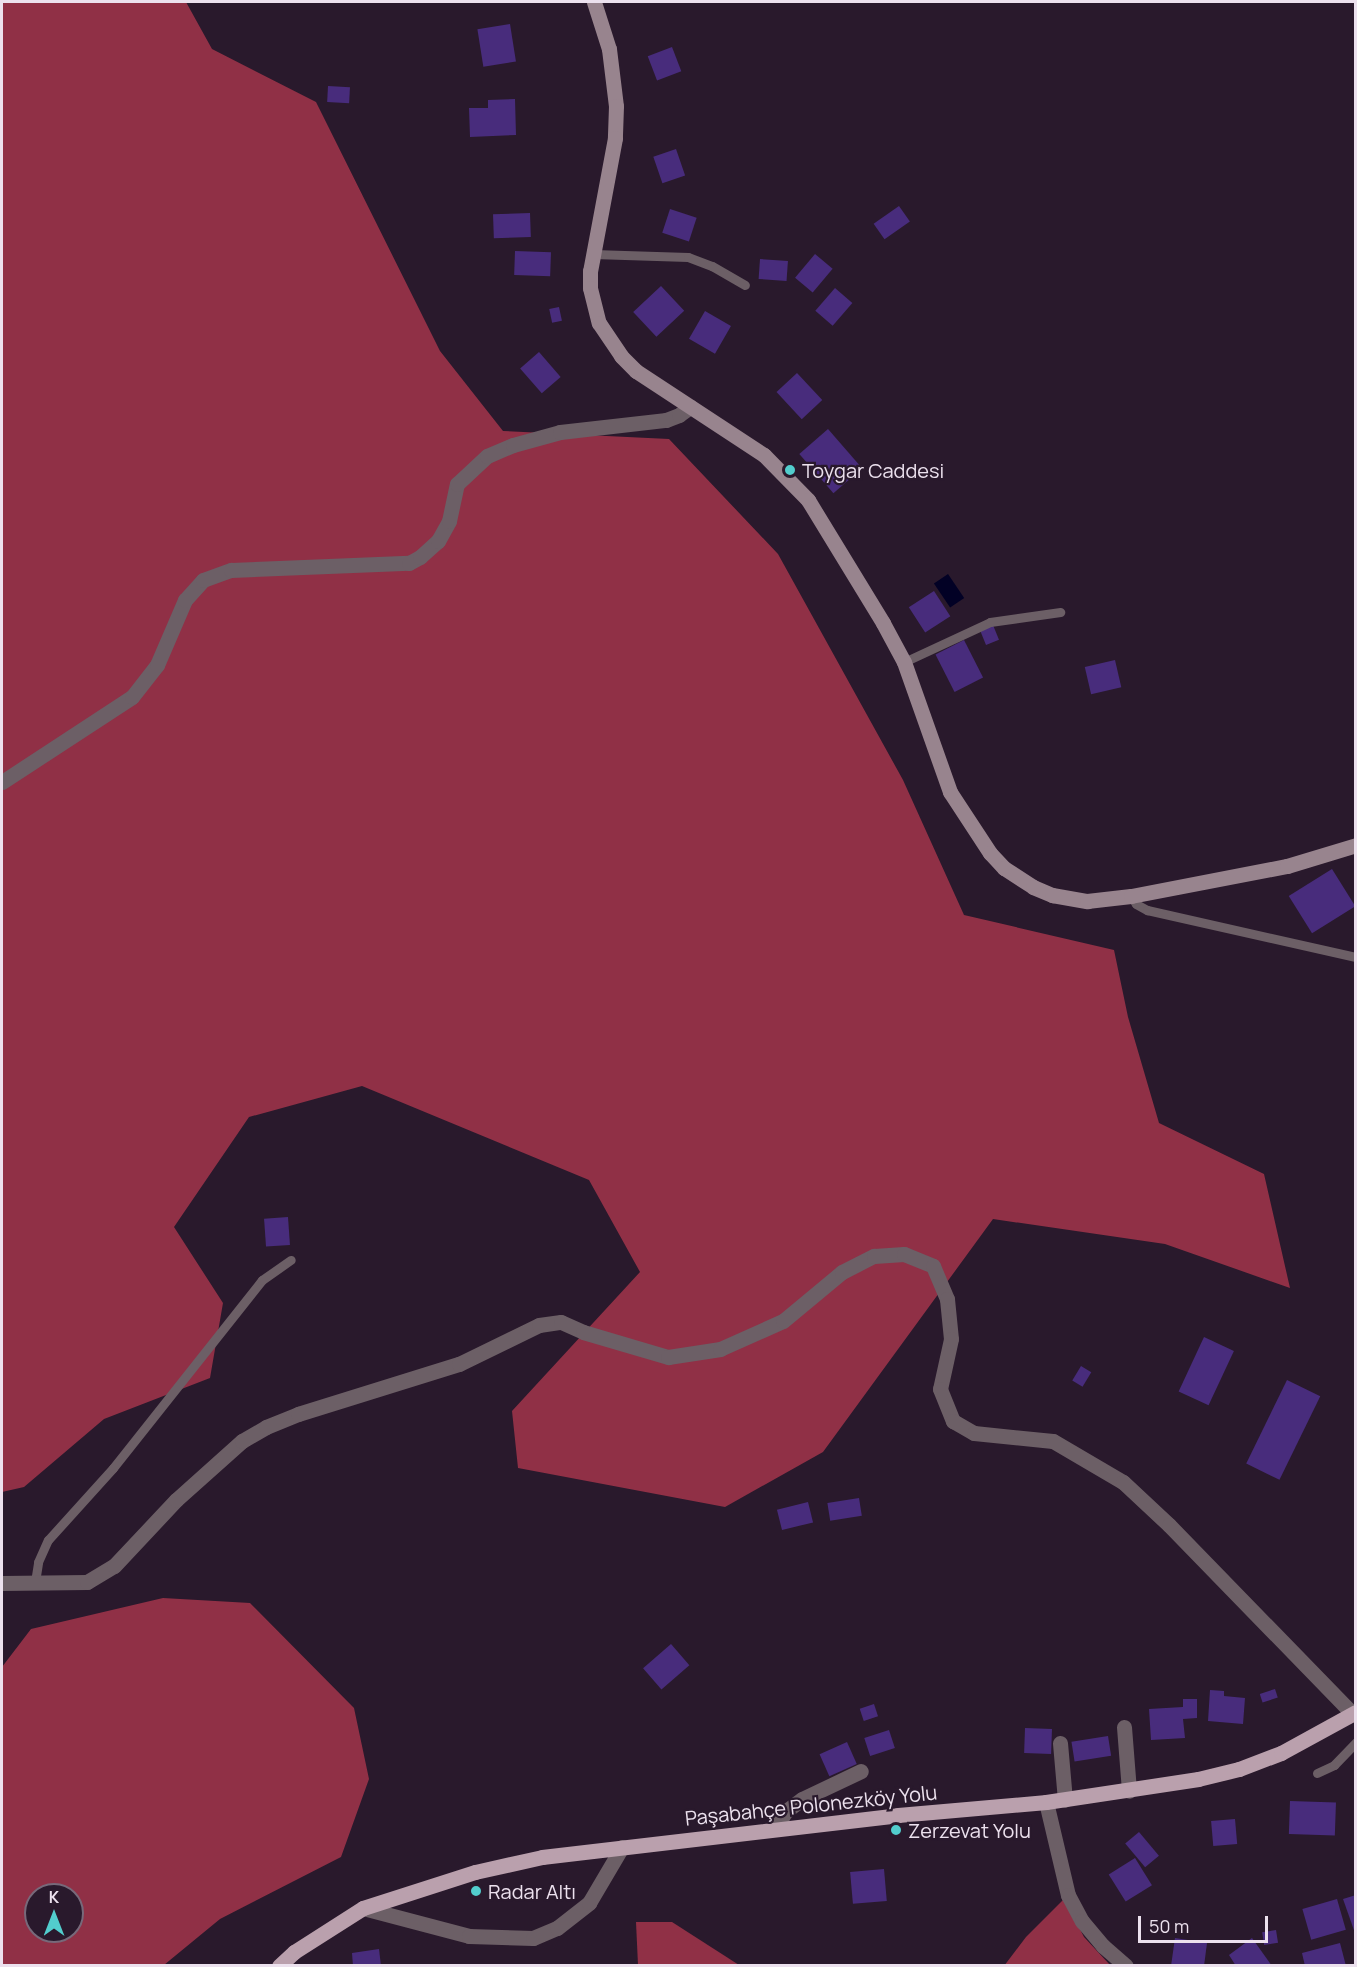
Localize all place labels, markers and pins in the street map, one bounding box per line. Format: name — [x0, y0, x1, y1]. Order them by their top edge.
place label: Toygar Caddesi — [802, 458, 944, 482]
marker: Toygar Caddesi — [783, 463, 797, 477]
place label: Zerzevat Yolu — [908, 1818, 1031, 1842]
marker: Zerzevat Yolu — [889, 1823, 903, 1837]
place label: Radar Altı — [488, 1879, 576, 1903]
marker: Radar Altı — [469, 1884, 483, 1898]

